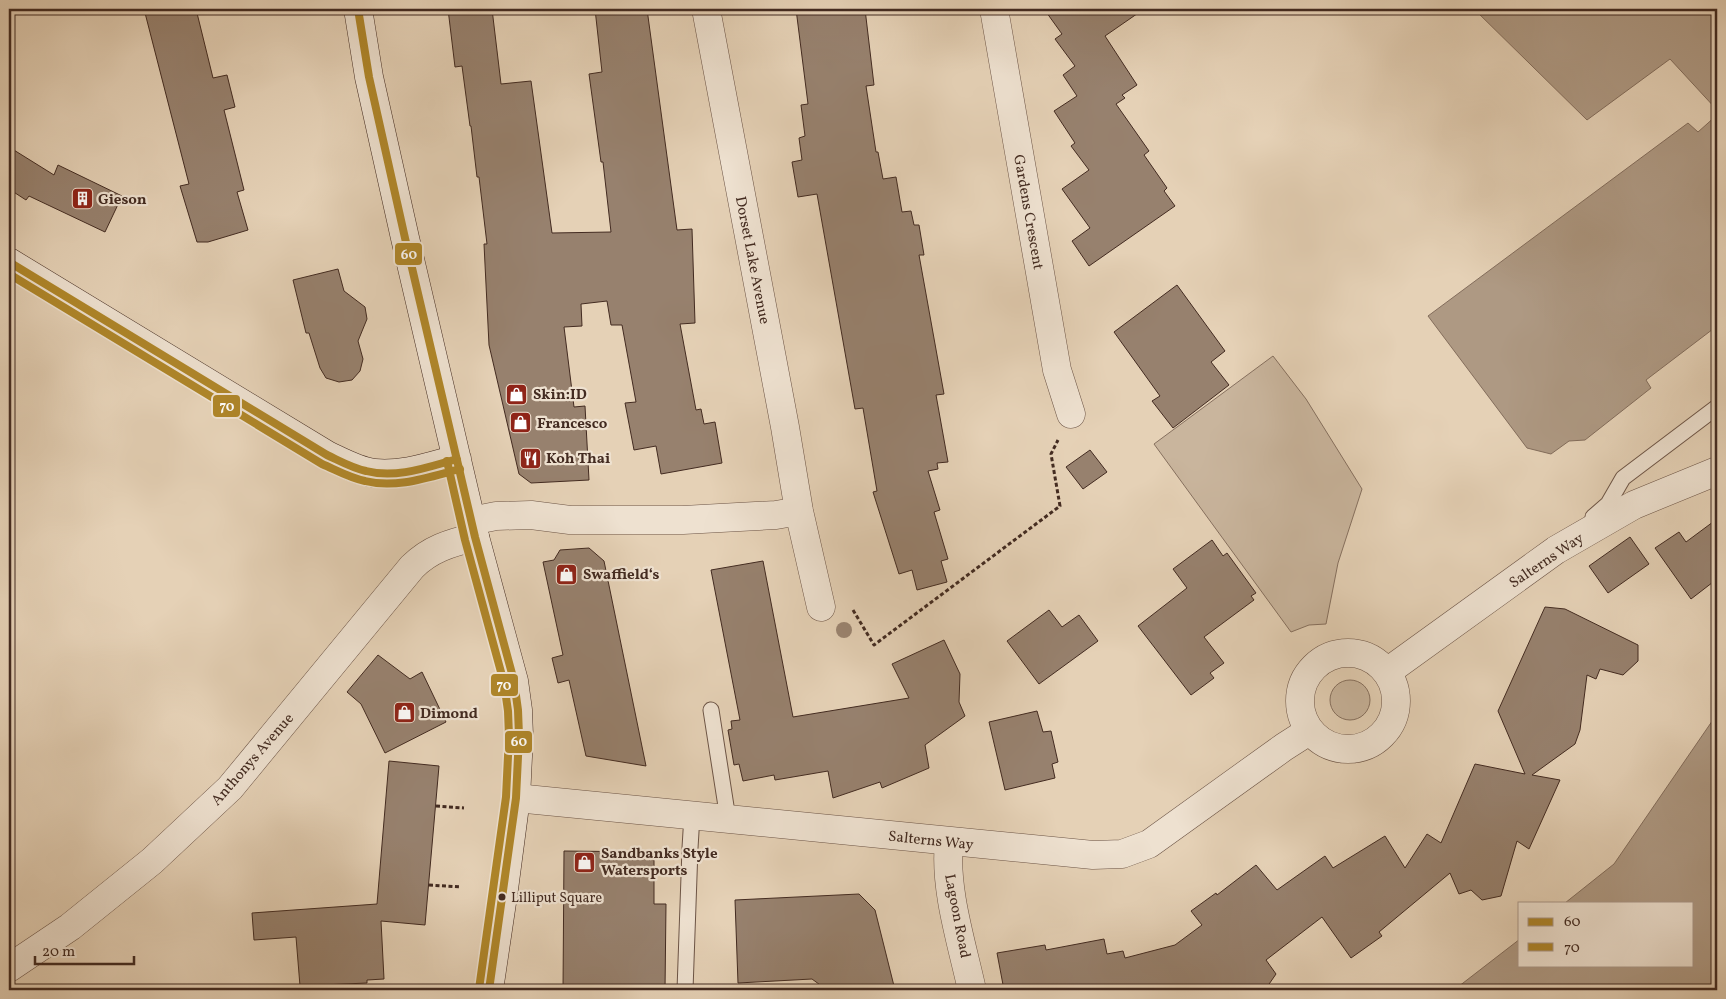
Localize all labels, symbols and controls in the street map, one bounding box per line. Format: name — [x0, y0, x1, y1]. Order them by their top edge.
street label: Gardens Crescent — [1007, 153, 1048, 271]
building icon: Gieson — [70, 187, 94, 211]
place label: Gieson — [98, 190, 147, 211]
street label: Dorset Lake Avenue — [729, 194, 774, 326]
line badge: 60 — [394, 242, 423, 266]
text: 60 — [401, 246, 418, 265]
shop icon: Skin:ID — [505, 382, 529, 406]
place label: Skin:ID — [533, 385, 587, 406]
line badge: 70 — [212, 394, 241, 418]
text: 70 — [220, 398, 235, 417]
shop icon: Francesco — [509, 411, 533, 435]
place label: Francesco — [537, 414, 608, 435]
restaurant icon: Koh Thai — [518, 446, 542, 470]
place label: Koh Thai — [546, 449, 610, 470]
street label: Salterns Way — [1505, 529, 1588, 594]
shop icon: Swaffield‘s — [555, 562, 579, 586]
place label: Swaffield‘s — [583, 565, 659, 586]
line badge: 70 — [490, 673, 519, 697]
text: 70 — [497, 677, 512, 696]
shop icon: Dimond — [392, 701, 416, 725]
place label: Dimond — [420, 704, 478, 725]
street label: Anthonys Avenue — [207, 709, 299, 811]
line badge: 60 — [504, 730, 533, 754]
text: 60 — [511, 733, 528, 752]
street label: Salterns Way — [887, 827, 975, 856]
place label: Sandbanks Style Watersports — [601, 844, 718, 882]
shop icon: Sandbanks Style Watersports — [573, 850, 597, 874]
street label: Lagoon Road — [938, 872, 975, 960]
place label: Lilliput Square — [511, 889, 602, 908]
marker: Lilliput Square — [497, 892, 507, 902]
legend — [1518, 902, 1694, 966]
text: 60 — [1564, 912, 1581, 933]
scale bar — [35, 934, 134, 966]
text: 70 — [1564, 938, 1580, 959]
text: 20 m — [42, 942, 75, 963]

